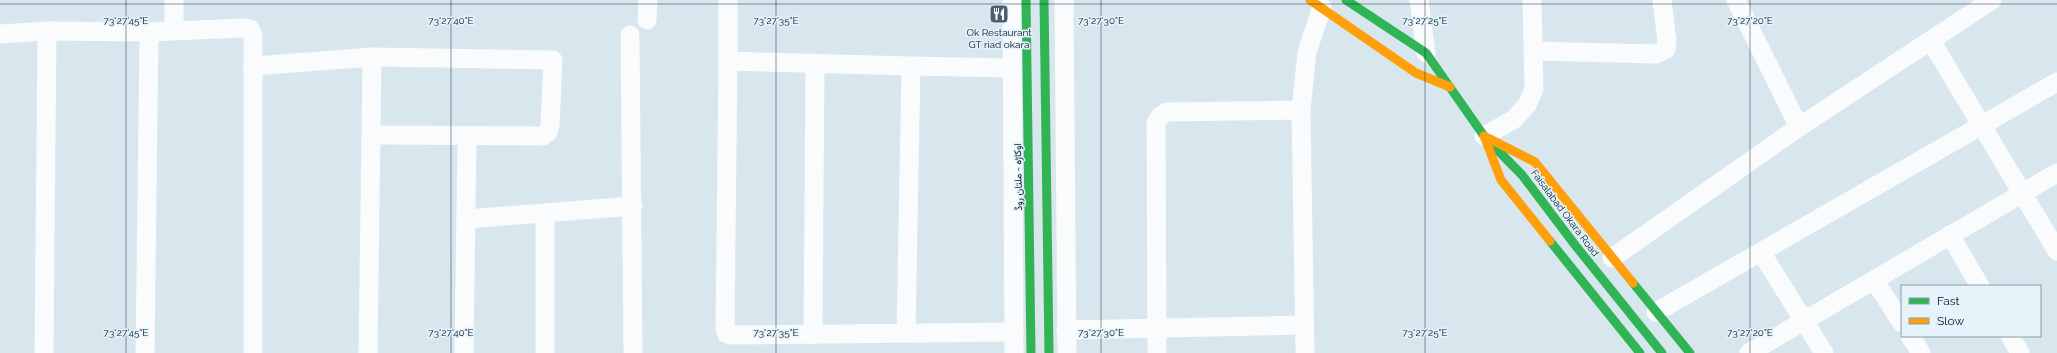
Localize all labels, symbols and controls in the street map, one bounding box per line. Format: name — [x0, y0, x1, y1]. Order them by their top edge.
restaurant icon: Ok Restaurant GT riad okara — [988, 3, 1010, 25]
text: 73°27'45"E — [104, 15, 148, 26]
text: 73°27'40"E — [428, 15, 474, 26]
text: 73°27'35"E — [753, 15, 799, 26]
text: 73°27'30"E — [1078, 15, 1124, 26]
text: 73°27'25"E — [1402, 15, 1448, 26]
text: 73°27'20"E — [1727, 15, 1773, 26]
place label: Ok Restaurant GT riad okara — [966, 27, 1032, 50]
street label: اوکاڑہ - ملتان روڈ — [1012, 143, 1025, 211]
street label: Faisalabad Okara Road — [1529, 168, 1601, 258]
legend — [1901, 285, 2041, 337]
text: Fast — [1937, 294, 1960, 308]
text: Slow — [1937, 314, 1964, 328]
text: 73°27'45"E — [104, 327, 148, 338]
text: 73°27'40"E — [428, 327, 474, 338]
text: 73°27'35"E — [753, 327, 799, 338]
text: 73°27'30"E — [1078, 327, 1124, 338]
text: 73°27'25"E — [1402, 327, 1448, 338]
text: 73°27'20"E — [1727, 327, 1773, 338]

